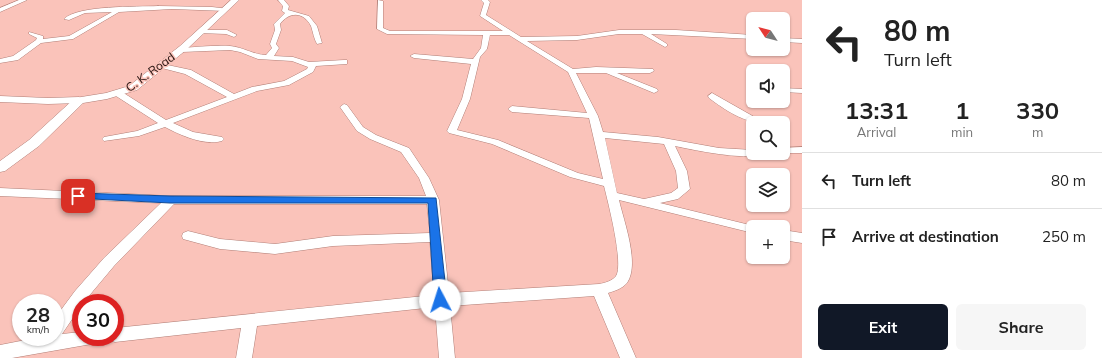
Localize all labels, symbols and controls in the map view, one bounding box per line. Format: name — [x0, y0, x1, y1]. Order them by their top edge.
north arrow — [746, 12, 790, 56]
map controls — [746, 12, 790, 264]
text: 80 m — [884, 13, 950, 48]
icon: left — [818, 16, 870, 68]
text: Turn left — [884, 48, 952, 71]
street label: C. K. Road — [122, 49, 178, 95]
button: sound — [746, 64, 790, 108]
text: 13:31 — [845, 95, 908, 125]
text: 1 — [955, 95, 969, 125]
text: 330 — [1016, 95, 1059, 125]
button: search — [746, 116, 790, 160]
text: Arrival — [857, 124, 896, 140]
text: min — [951, 124, 973, 140]
text: m — [1032, 124, 1043, 140]
button: layers — [746, 168, 790, 212]
icon: left — [818, 170, 840, 192]
text: Turn left — [852, 171, 911, 190]
text: 80 m — [1051, 171, 1086, 190]
pin — [61, 179, 95, 213]
icon: arrive — [67, 185, 89, 207]
button: + — [746, 220, 790, 264]
icon: arrive — [818, 226, 840, 248]
text: Arrive at destination — [852, 227, 999, 246]
text: 250 m — [1042, 227, 1086, 246]
position arrow — [419, 279, 461, 321]
speed limit sign: 30 — [72, 294, 124, 346]
text: 28 — [26, 302, 50, 327]
button: Exit — [818, 304, 948, 350]
button: Share — [956, 304, 1086, 350]
text: km/h — [27, 323, 49, 336]

